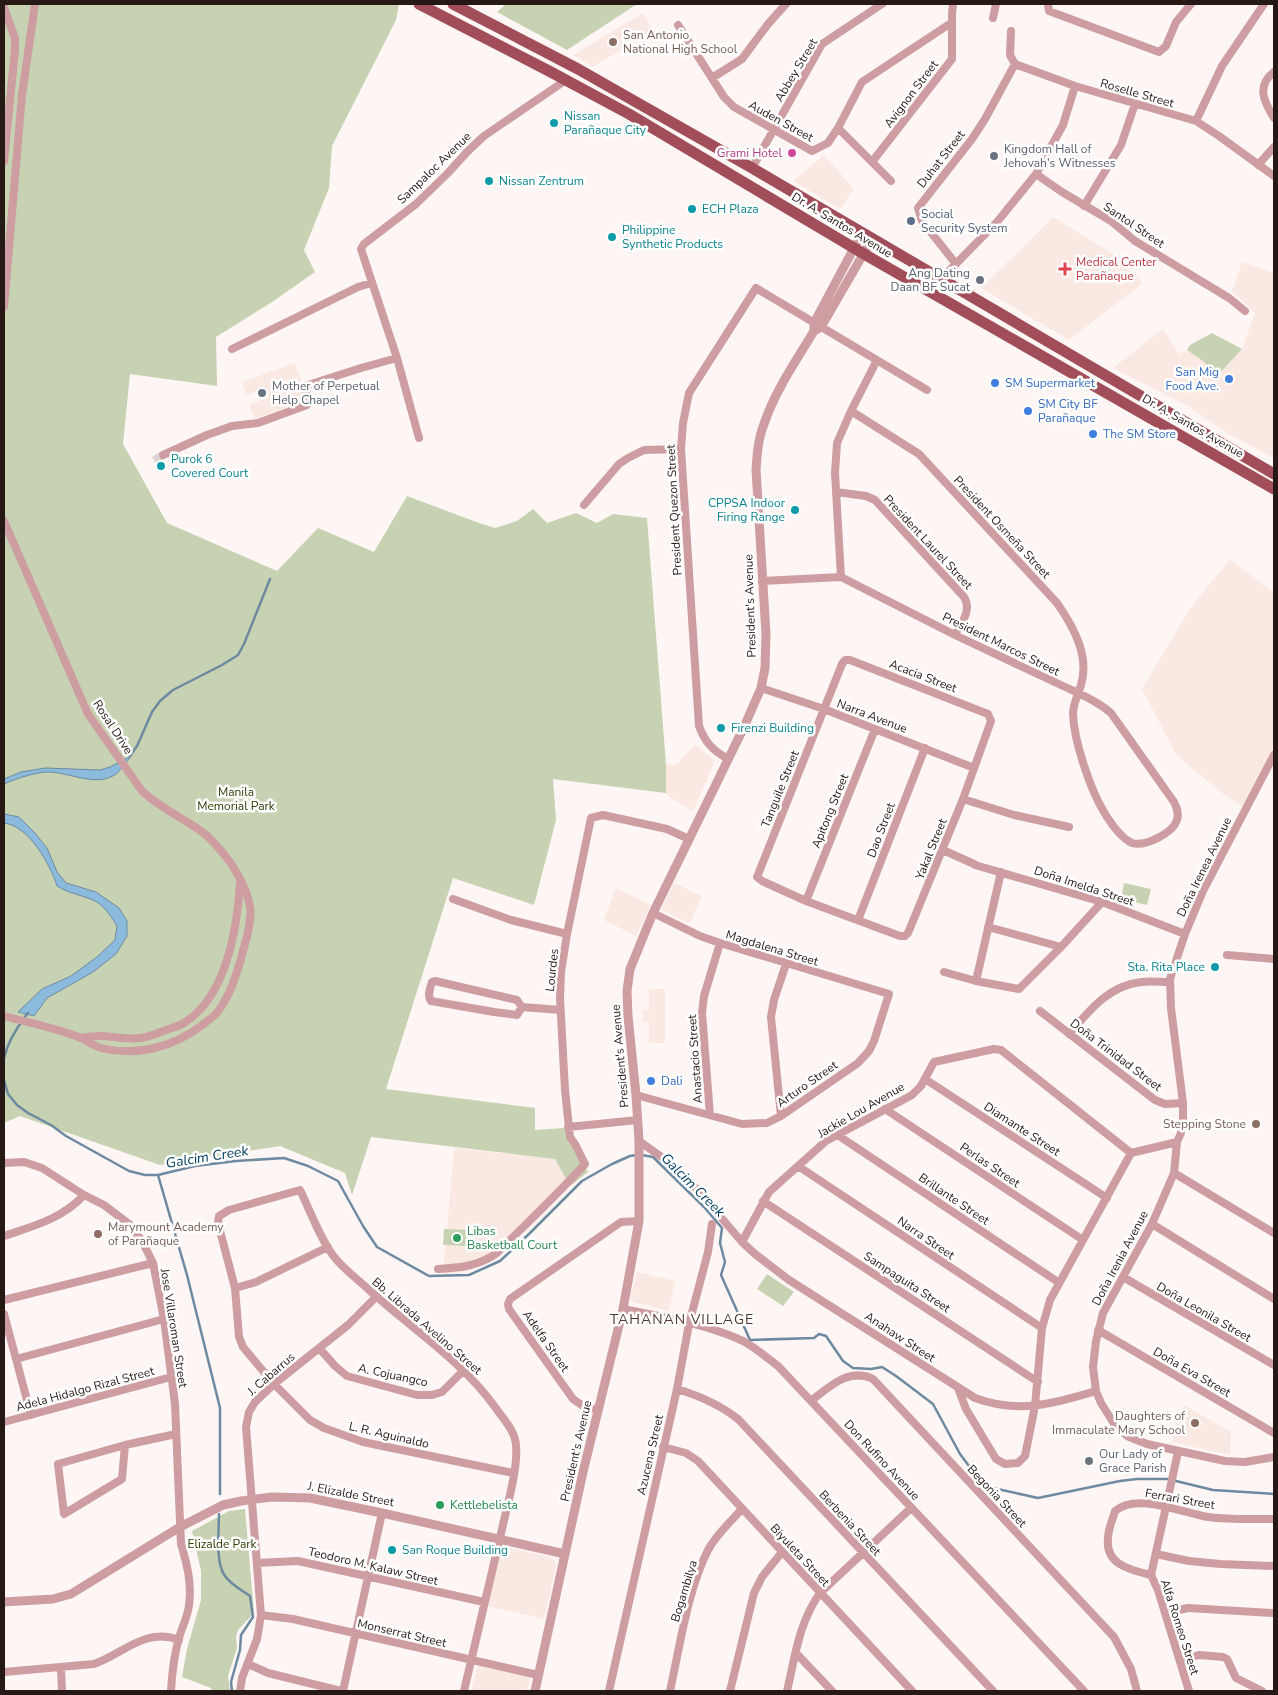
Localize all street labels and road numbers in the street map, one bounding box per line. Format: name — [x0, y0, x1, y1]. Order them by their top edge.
street label: Abbey Street — [771, 35, 822, 105]
street label: Avignon Street — [880, 56, 942, 131]
street label: Roselle Street — [1098, 75, 1176, 111]
street label: Auden Street — [746, 97, 817, 146]
street label: Duhat Street — [914, 126, 969, 191]
street label: Sampaloc Avenue — [394, 129, 474, 207]
street label: Dr. A. Santos Avenue — [789, 189, 895, 261]
street label: Santol Street — [1100, 199, 1168, 252]
street label: Dr. A. Santos Avenue — [1139, 390, 1247, 462]
street label: President Quezon Street — [663, 443, 685, 576]
street label: President Osmeña Street — [950, 472, 1054, 582]
street label: President Laurel Street — [880, 491, 977, 593]
street label: President's Avenue — [740, 554, 760, 658]
street label: President Marcos Street — [940, 609, 1063, 680]
street label: Acacia Street — [887, 656, 960, 696]
street label: Narra Avenue — [835, 695, 909, 737]
street label: Rosal Drive — [89, 697, 137, 757]
street label: Tanguile Street — [757, 747, 803, 830]
street label: Apitong Street — [808, 771, 853, 851]
street label: Dao Street — [863, 799, 899, 860]
street label: Yakal Street — [911, 815, 951, 883]
street label: Doña Irenea Avenue — [1173, 815, 1235, 919]
street label: Doña Imelda Street — [1032, 862, 1137, 910]
street label: Magdalena Street — [724, 926, 821, 970]
street label: Lourdes — [542, 947, 562, 992]
street label: President's Avenue — [608, 1004, 632, 1108]
street label: Anastacio Street — [684, 1013, 706, 1104]
street label: Doña Trinidad Street — [1067, 1015, 1166, 1095]
street label: Arturo Street — [773, 1057, 841, 1111]
street label: Jackie Lou Avenue — [814, 1079, 907, 1142]
street label: Diamante Street — [981, 1098, 1064, 1160]
street label: Perlas Street — [957, 1139, 1024, 1192]
street label: Brillante Street — [916, 1169, 993, 1229]
street label: Doña Irenia Avenue — [1088, 1208, 1152, 1308]
street label: Narra Street — [894, 1213, 958, 1264]
street label: Sampaguita Street — [861, 1248, 954, 1316]
street label: Jose Villaroman Street — [157, 1266, 191, 1390]
street label: Bb. Librada Avelino Street — [369, 1274, 486, 1379]
street label: Doña Leonila Street — [1154, 1278, 1255, 1346]
street label: Adelfa Street — [519, 1307, 574, 1376]
street label: Anahaw Street — [862, 1308, 939, 1366]
street label: Doña Eva Street — [1150, 1343, 1234, 1401]
street label: J. Cabarrus — [243, 1349, 298, 1400]
street label: A. Cojuangco — [357, 1360, 430, 1390]
street label: Adela Hidalgo Rizal Street — [14, 1363, 157, 1415]
street label: President's Avenue — [557, 1399, 595, 1503]
street label: Azucena Street — [633, 1413, 667, 1497]
street label: Don Rufino Avenue — [841, 1416, 923, 1504]
street label: L. R. Aguinaldo — [347, 1418, 431, 1452]
street label: Begonia Street — [964, 1461, 1031, 1531]
street label: J. Elizalde Street — [306, 1478, 396, 1510]
street label: Ferrari Street — [1144, 1485, 1217, 1513]
street label: Berbenia Street — [816, 1487, 885, 1560]
street label: Biyuleta Street — [767, 1520, 834, 1590]
street label: Teodoro M. Kalaw Street — [307, 1543, 440, 1589]
street label: Bogambilya — [667, 1558, 701, 1624]
street label: Alfa Romeo Street — [1157, 1577, 1203, 1677]
street label: Monserrat Street — [356, 1615, 449, 1651]

